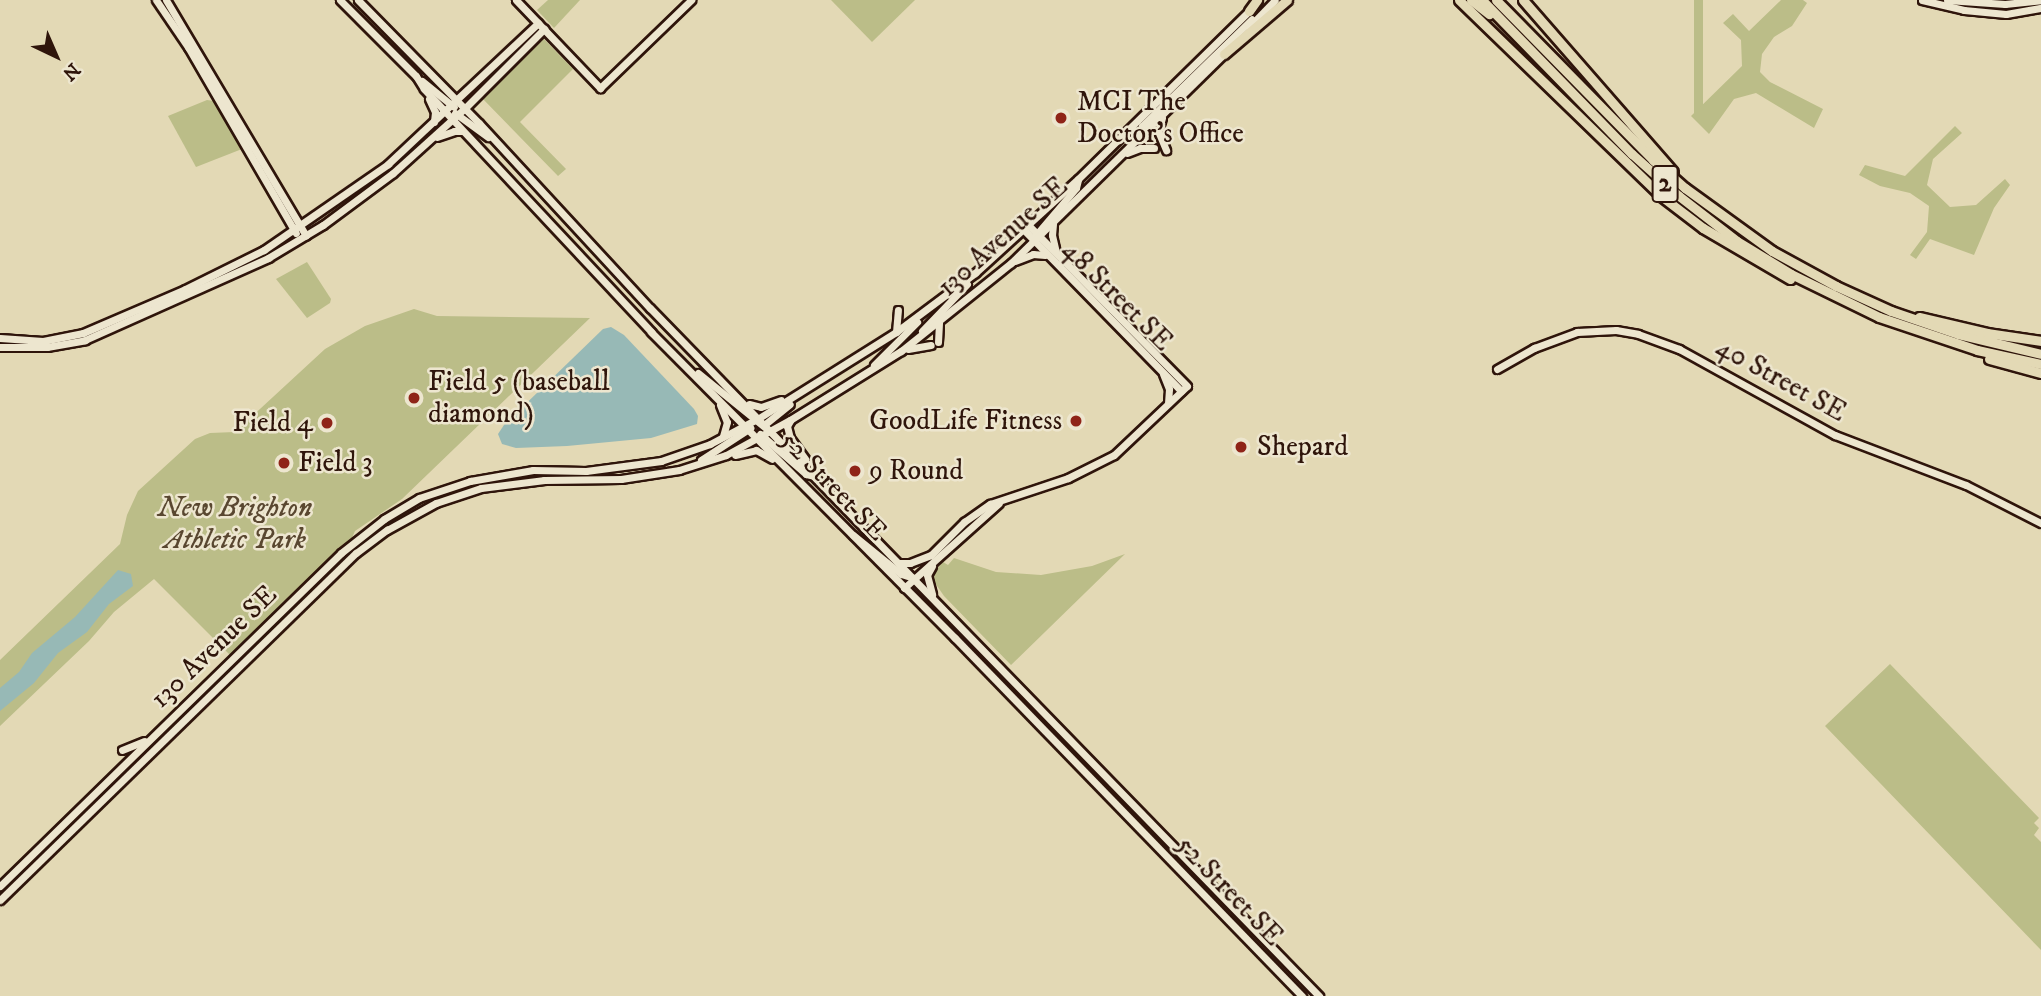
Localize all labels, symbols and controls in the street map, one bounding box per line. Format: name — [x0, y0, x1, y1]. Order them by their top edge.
north arrow — [21, 21, 91, 91]
text: N — [57, 58, 85, 85]
place label: MCI The Doctor's Office — [1077, 85, 1244, 151]
marker: MCI The Doctor's Office — [1051, 108, 1071, 128]
road number: 2 — [1651, 162, 1679, 206]
street label: 130 Avenue SE — [931, 170, 1075, 304]
street label: 48 Street SE — [1055, 234, 1179, 358]
street label: 40 Street SE — [1710, 330, 1852, 430]
place label: Field 5 (baseball diamond) — [428, 365, 610, 431]
marker: Field 5 (baseball diamond) — [406, 390, 422, 406]
place label: GoodLife Fitness — [869, 404, 1062, 438]
place label: Field 4 — [233, 406, 313, 440]
marker: GoodLife Fitness — [1068, 413, 1084, 429]
marker: Field 4 — [319, 415, 335, 431]
street label: 52 Street SE — [772, 424, 894, 548]
place label: Shepard — [1257, 430, 1348, 464]
marker: Shepard — [1231, 437, 1251, 457]
place label: Field 3 — [298, 446, 373, 480]
place label: 9 Round — [869, 454, 963, 488]
marker: Field 3 — [276, 455, 292, 471]
marker: 9 Round — [847, 463, 863, 479]
park label: New Brighton Athletic Park — [158, 491, 312, 557]
street label: 130 Avenue SE — [144, 578, 284, 716]
street label: 52 Street SE — [1168, 829, 1290, 953]

